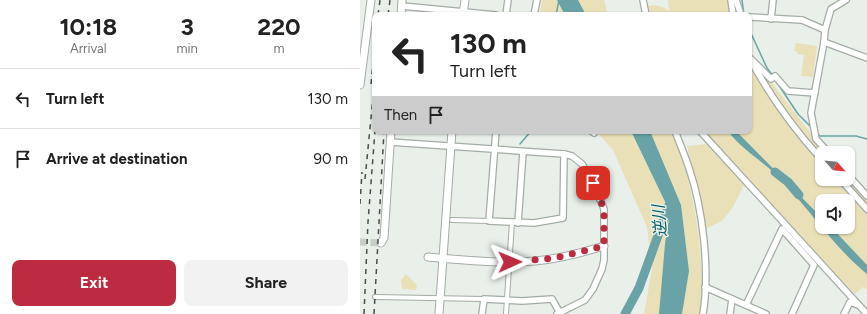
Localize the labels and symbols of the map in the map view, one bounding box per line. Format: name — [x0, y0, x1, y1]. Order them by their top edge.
north arrow — [815, 146, 855, 186]
pin — [576, 166, 610, 200]
water label: 逆川 — [648, 202, 670, 238]
position arrow — [489, 241, 531, 283]

